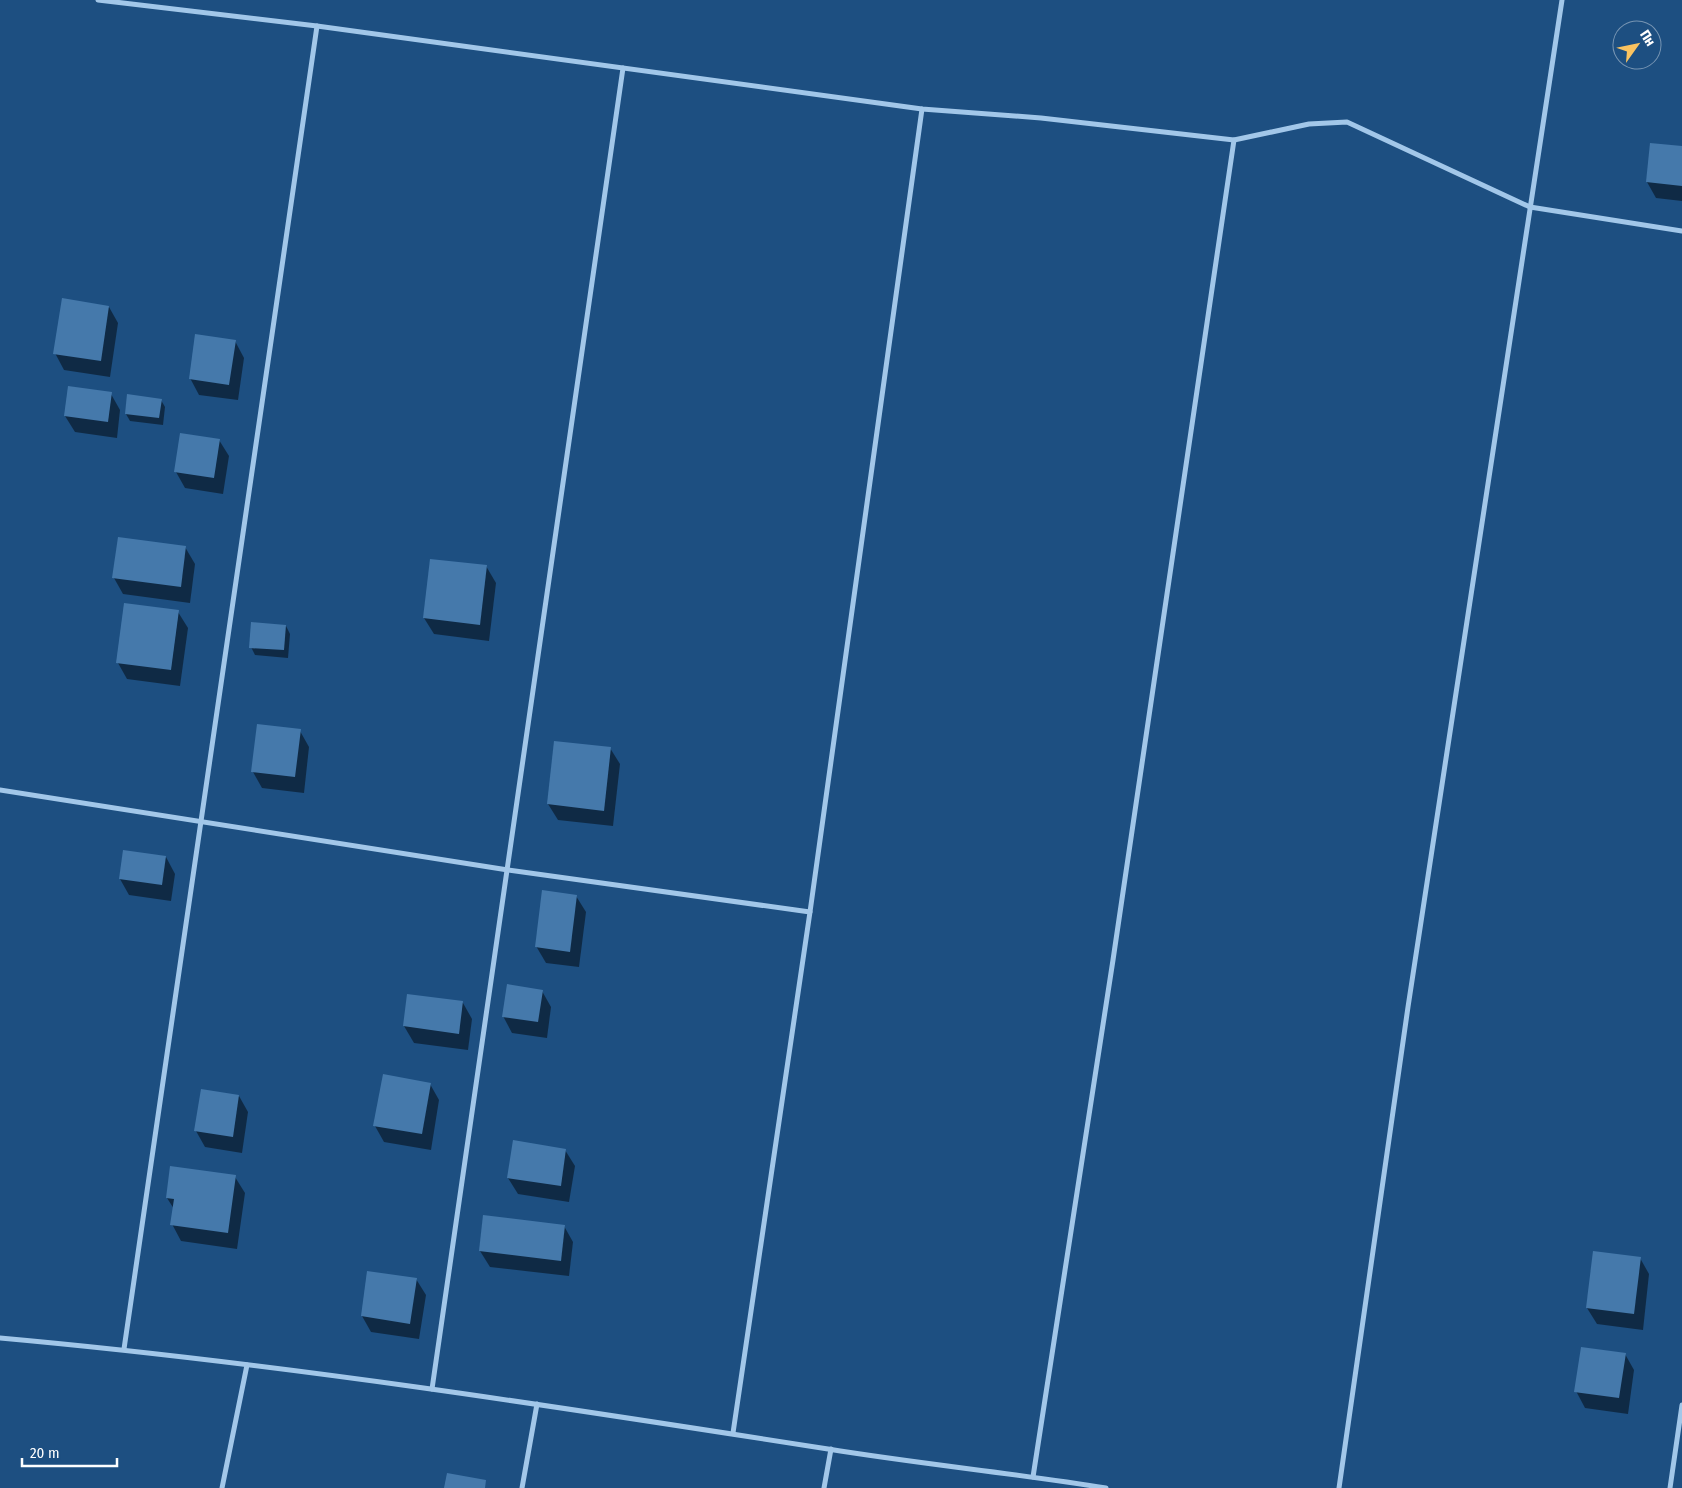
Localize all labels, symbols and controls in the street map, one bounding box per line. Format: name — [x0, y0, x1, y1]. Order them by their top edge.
north arrow — [1612, 20, 1662, 70]
text: Пн — [1636, 27, 1659, 49]
scale bar — [22, 1436, 118, 1468]
text: 20 m — [30, 1444, 60, 1462]

